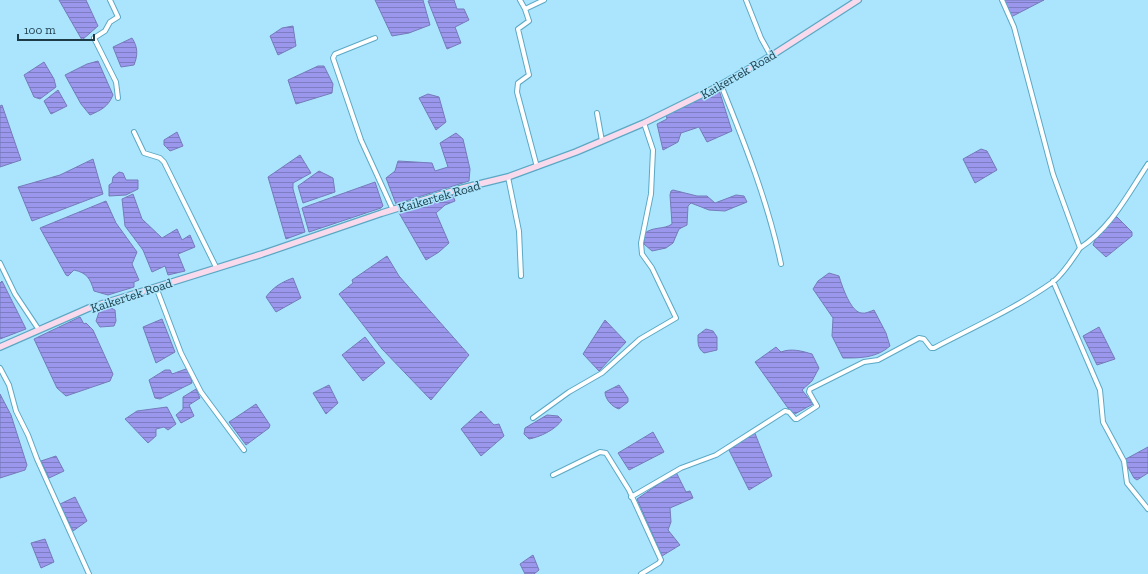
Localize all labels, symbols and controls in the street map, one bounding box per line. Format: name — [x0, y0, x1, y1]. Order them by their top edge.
scale bar — [18, 16, 94, 42]
text: 100 m — [24, 23, 56, 37]
street label: Kaikertek Road — [698, 47, 779, 102]
street label: Kaikertek Road — [396, 178, 482, 215]
street label: Kaikertek Road — [88, 275, 174, 316]

